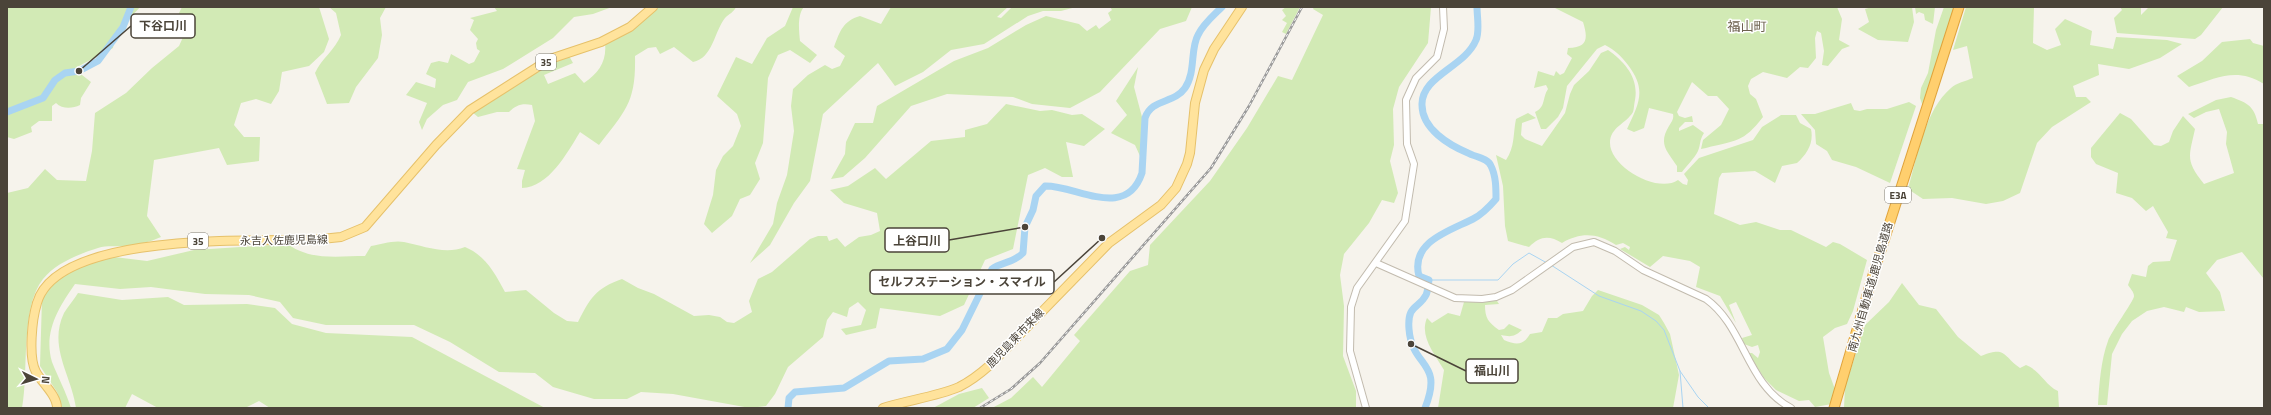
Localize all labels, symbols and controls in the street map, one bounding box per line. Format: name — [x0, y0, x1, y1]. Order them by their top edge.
callout: 下谷口川 — [131, 14, 195, 38]
text: 下谷口川 — [139, 16, 187, 35]
district label: 福山町 — [1727, 16, 1767, 36]
road number: 35 — [536, 54, 556, 70]
road number: E3A — [1885, 187, 1911, 203]
street label: 南九州自動車道;鹿児島道路 — [1844, 220, 1896, 354]
callout: 上谷口川 — [885, 228, 949, 252]
street label: 永吉入佐鹿児島線 — [240, 231, 328, 249]
text: 上谷口川 — [893, 231, 941, 250]
road number: 35 — [188, 233, 208, 249]
callout: セルフステーション・スマイル — [870, 270, 1054, 294]
text: セルフステーション・スマイル — [878, 272, 1046, 291]
street label: 鹿児島東市来線 — [983, 305, 1047, 371]
north arrow — [16, 359, 56, 399]
callout: 福山川 — [1466, 359, 1518, 383]
text: 福山川 — [1474, 361, 1510, 380]
text: N — [38, 375, 54, 384]

